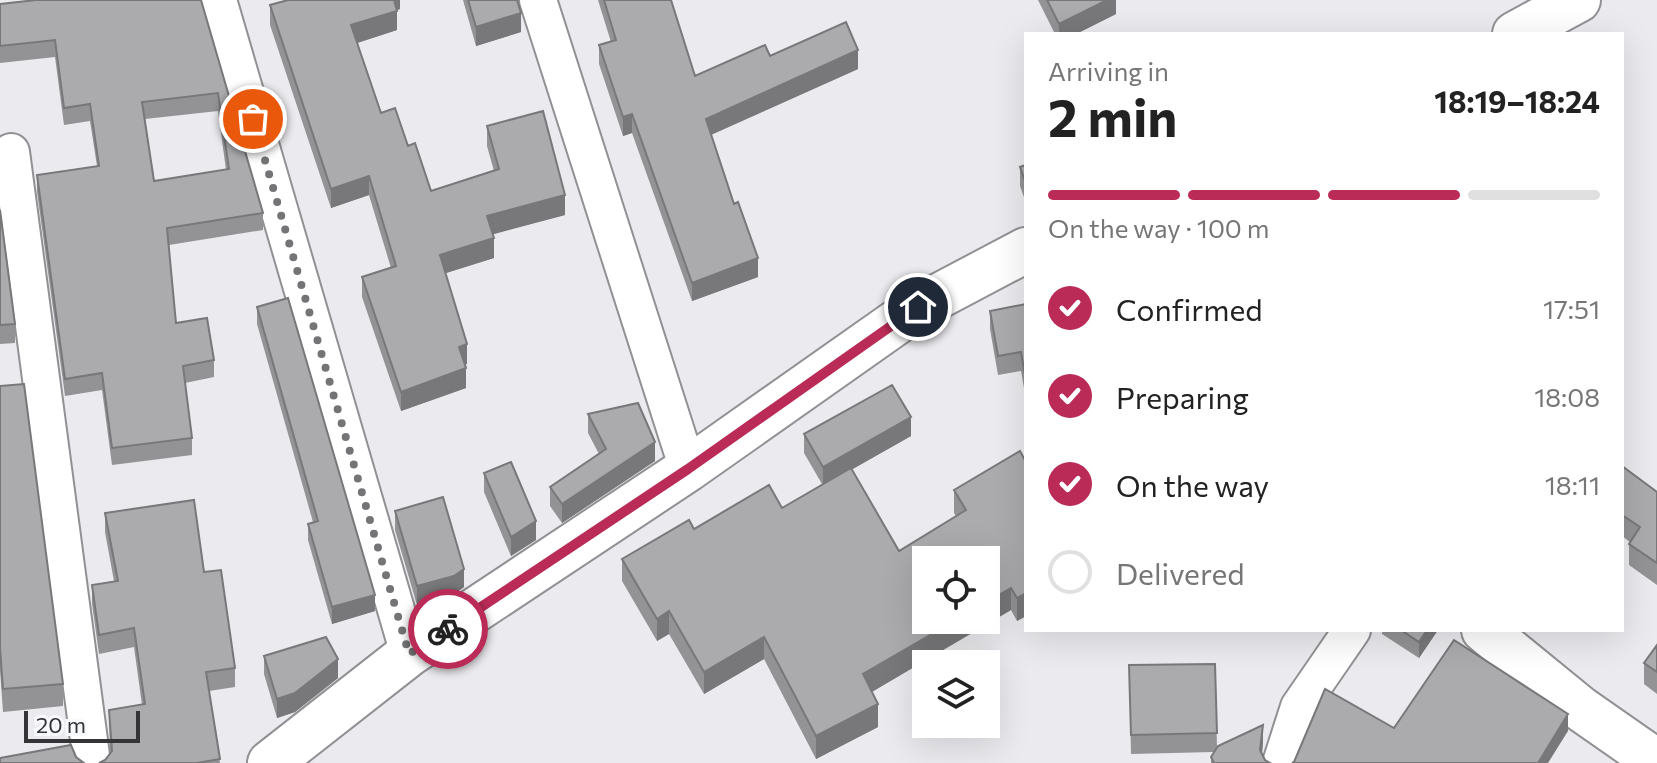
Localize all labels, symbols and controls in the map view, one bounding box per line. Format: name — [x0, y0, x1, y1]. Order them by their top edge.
text: Arriving in — [1048, 55, 1169, 86]
text: 18:19–18:24 — [1434, 82, 1600, 119]
text: 2 min — [1048, 84, 1177, 148]
pin — [219, 85, 287, 153]
icon: bag — [231, 97, 275, 141]
text: On the way · 100 m — [1048, 212, 1270, 243]
pin — [884, 273, 952, 341]
icon: home — [896, 285, 940, 329]
icon: check — [1048, 286, 1092, 330]
text: Confirmed — [1116, 290, 1263, 327]
text: 17:51 — [1543, 293, 1600, 324]
icon: check — [1048, 374, 1092, 418]
text: Preparing — [1116, 378, 1249, 415]
text: 18:08 — [1534, 381, 1600, 412]
icon: check — [1048, 462, 1092, 506]
text: On the way — [1116, 466, 1269, 503]
text: 18:11 — [1545, 469, 1600, 500]
map controls — [912, 546, 1000, 738]
button: locate — [912, 546, 1000, 634]
text: Delivered — [1116, 554, 1245, 591]
courier — [408, 589, 488, 669]
icon: bike — [426, 607, 470, 651]
button: layers — [912, 650, 1000, 738]
scale bar — [24, 707, 140, 743]
text: 20 m — [36, 711, 86, 738]

